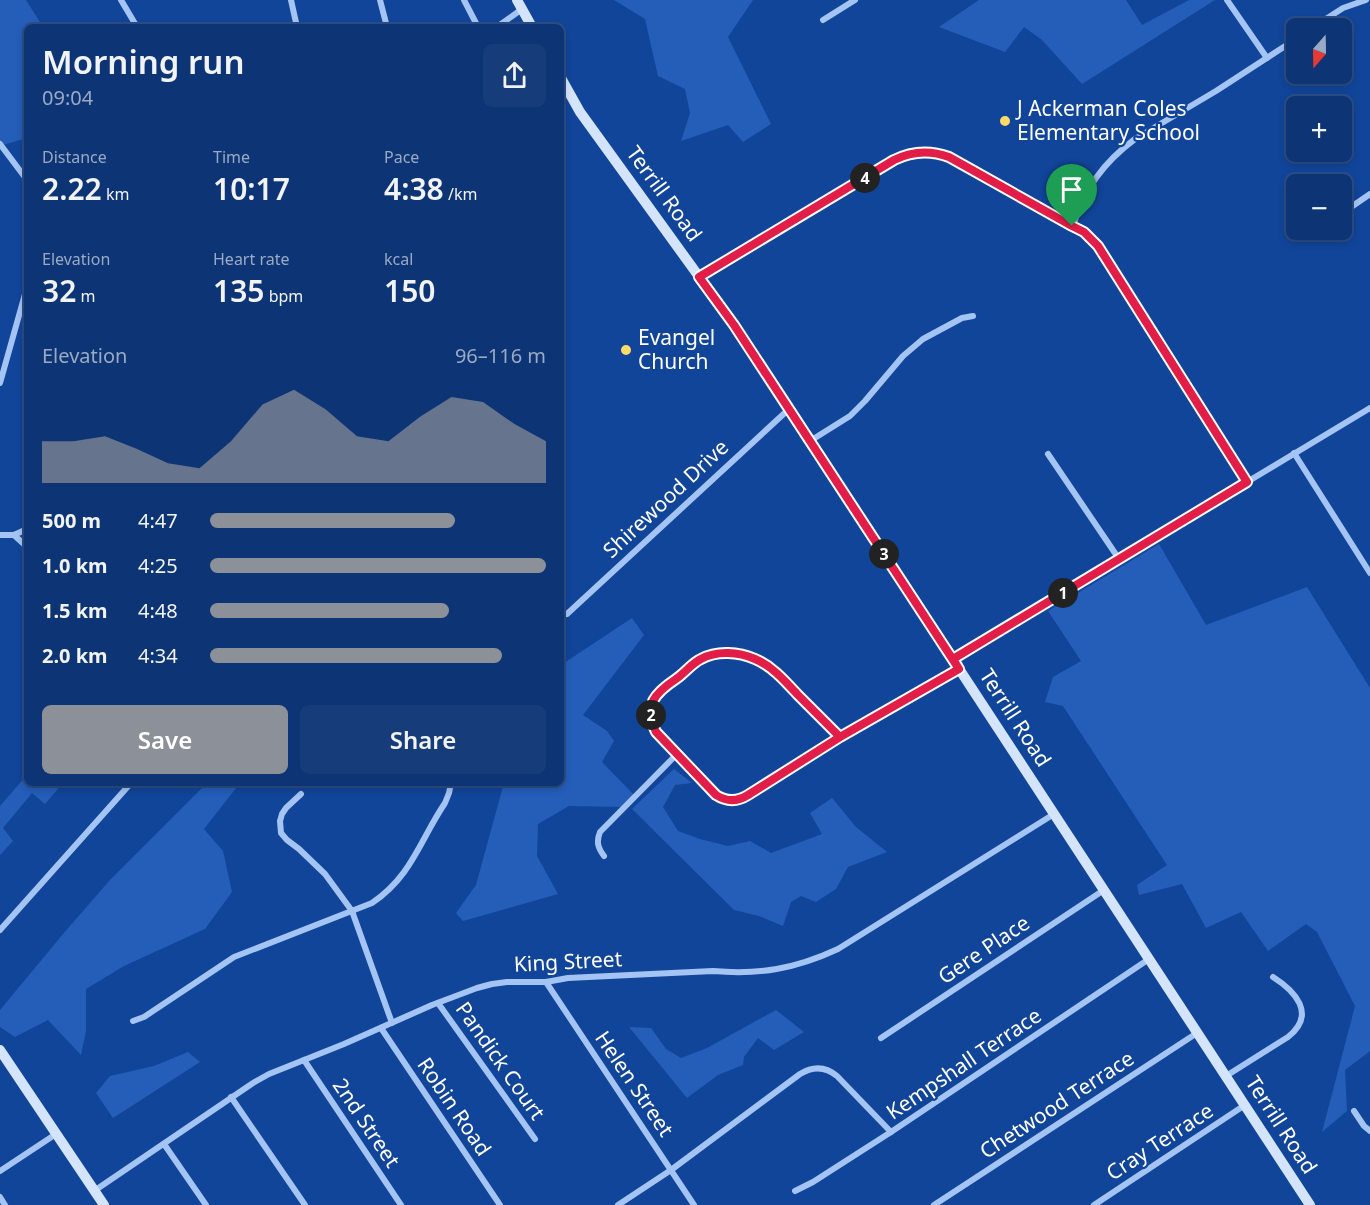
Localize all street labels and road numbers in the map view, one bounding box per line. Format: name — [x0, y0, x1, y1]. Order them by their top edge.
street label: Terrill Road — [621, 140, 709, 247]
street label: Shirewood Drive — [597, 433, 734, 564]
street label: Terrill Road — [974, 663, 1058, 772]
street label: Gere Place — [932, 908, 1035, 990]
street label: King Street — [513, 944, 623, 978]
street label: Pandick Court — [450, 996, 552, 1125]
street label: Kempshall Terrace — [881, 1001, 1046, 1125]
street label: Helen Street — [589, 1025, 681, 1142]
street label: Chetwood Terrace — [974, 1044, 1139, 1165]
street label: Robin Road — [412, 1052, 498, 1161]
street label: Terrill Road — [1240, 1070, 1324, 1179]
street label: 2nd Street — [327, 1072, 407, 1173]
street label: Cray Terrace — [1101, 1096, 1218, 1186]

